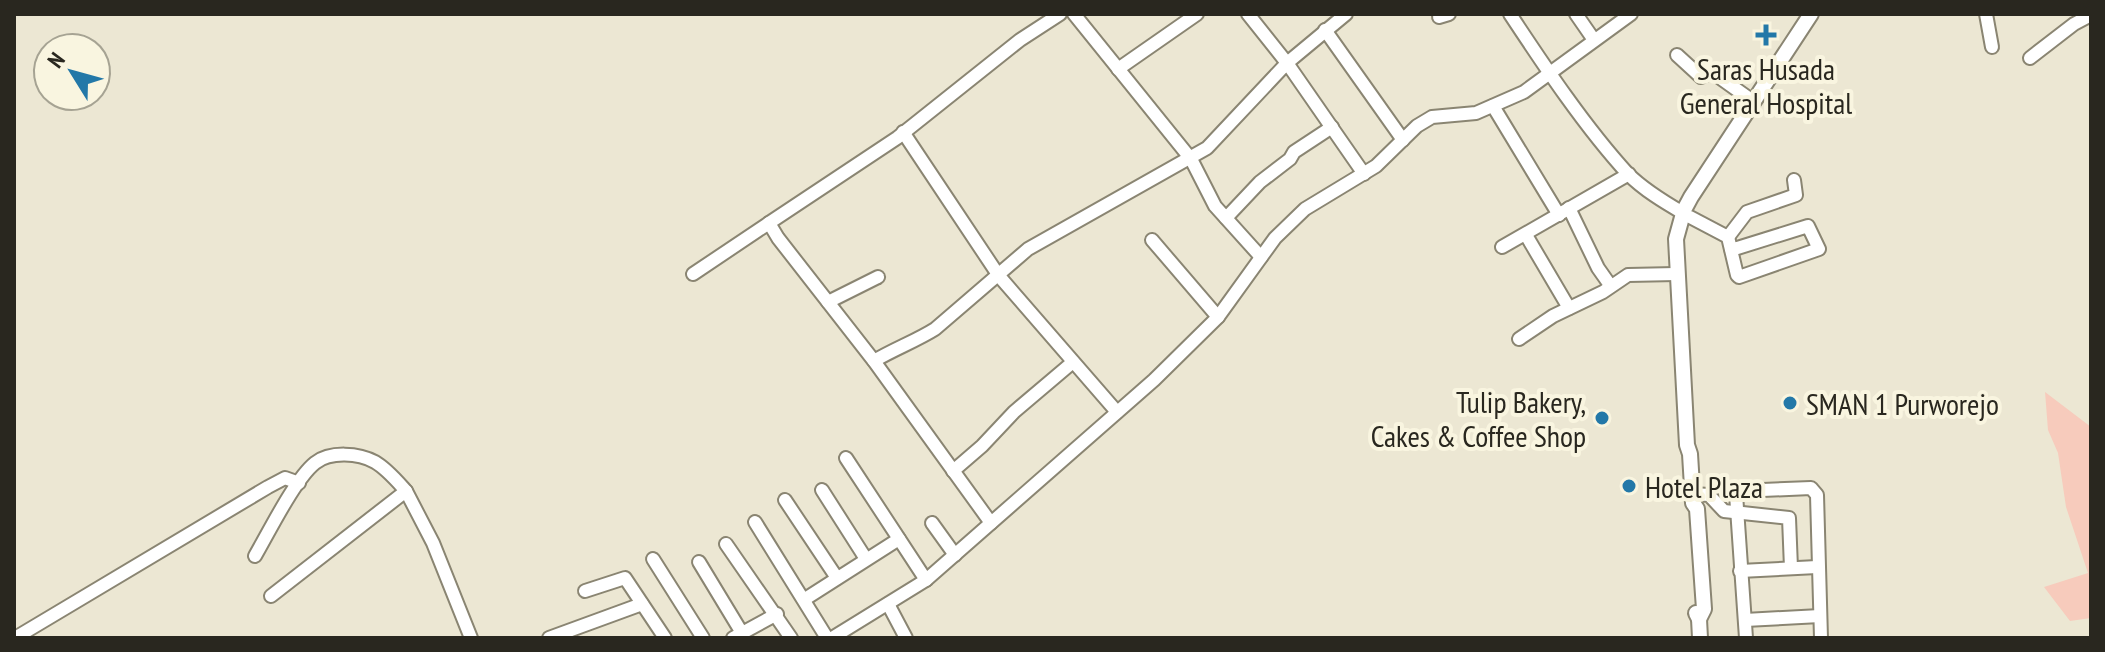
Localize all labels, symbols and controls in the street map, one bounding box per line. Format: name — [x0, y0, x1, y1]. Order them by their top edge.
marker: Saras Husada General Hospital — [1755, 24, 1777, 46]
north arrow — [32, 32, 112, 112]
text: N — [41, 47, 71, 73]
place label: Saras Husada General Hospital — [1680, 49, 1852, 122]
place label: Tulip Bakery, Cakes & Coffee Shop — [1371, 382, 1586, 455]
place label: SMAN 1 Purworejo — [1806, 384, 1999, 423]
marker: SMAN 1 Purworejo — [1781, 394, 1799, 412]
marker: Tulip Bakery, Cakes & Coffee Shop — [1593, 409, 1611, 427]
place label: Hotel Plaza — [1645, 467, 1763, 506]
marker: Hotel Plaza — [1620, 477, 1638, 495]

